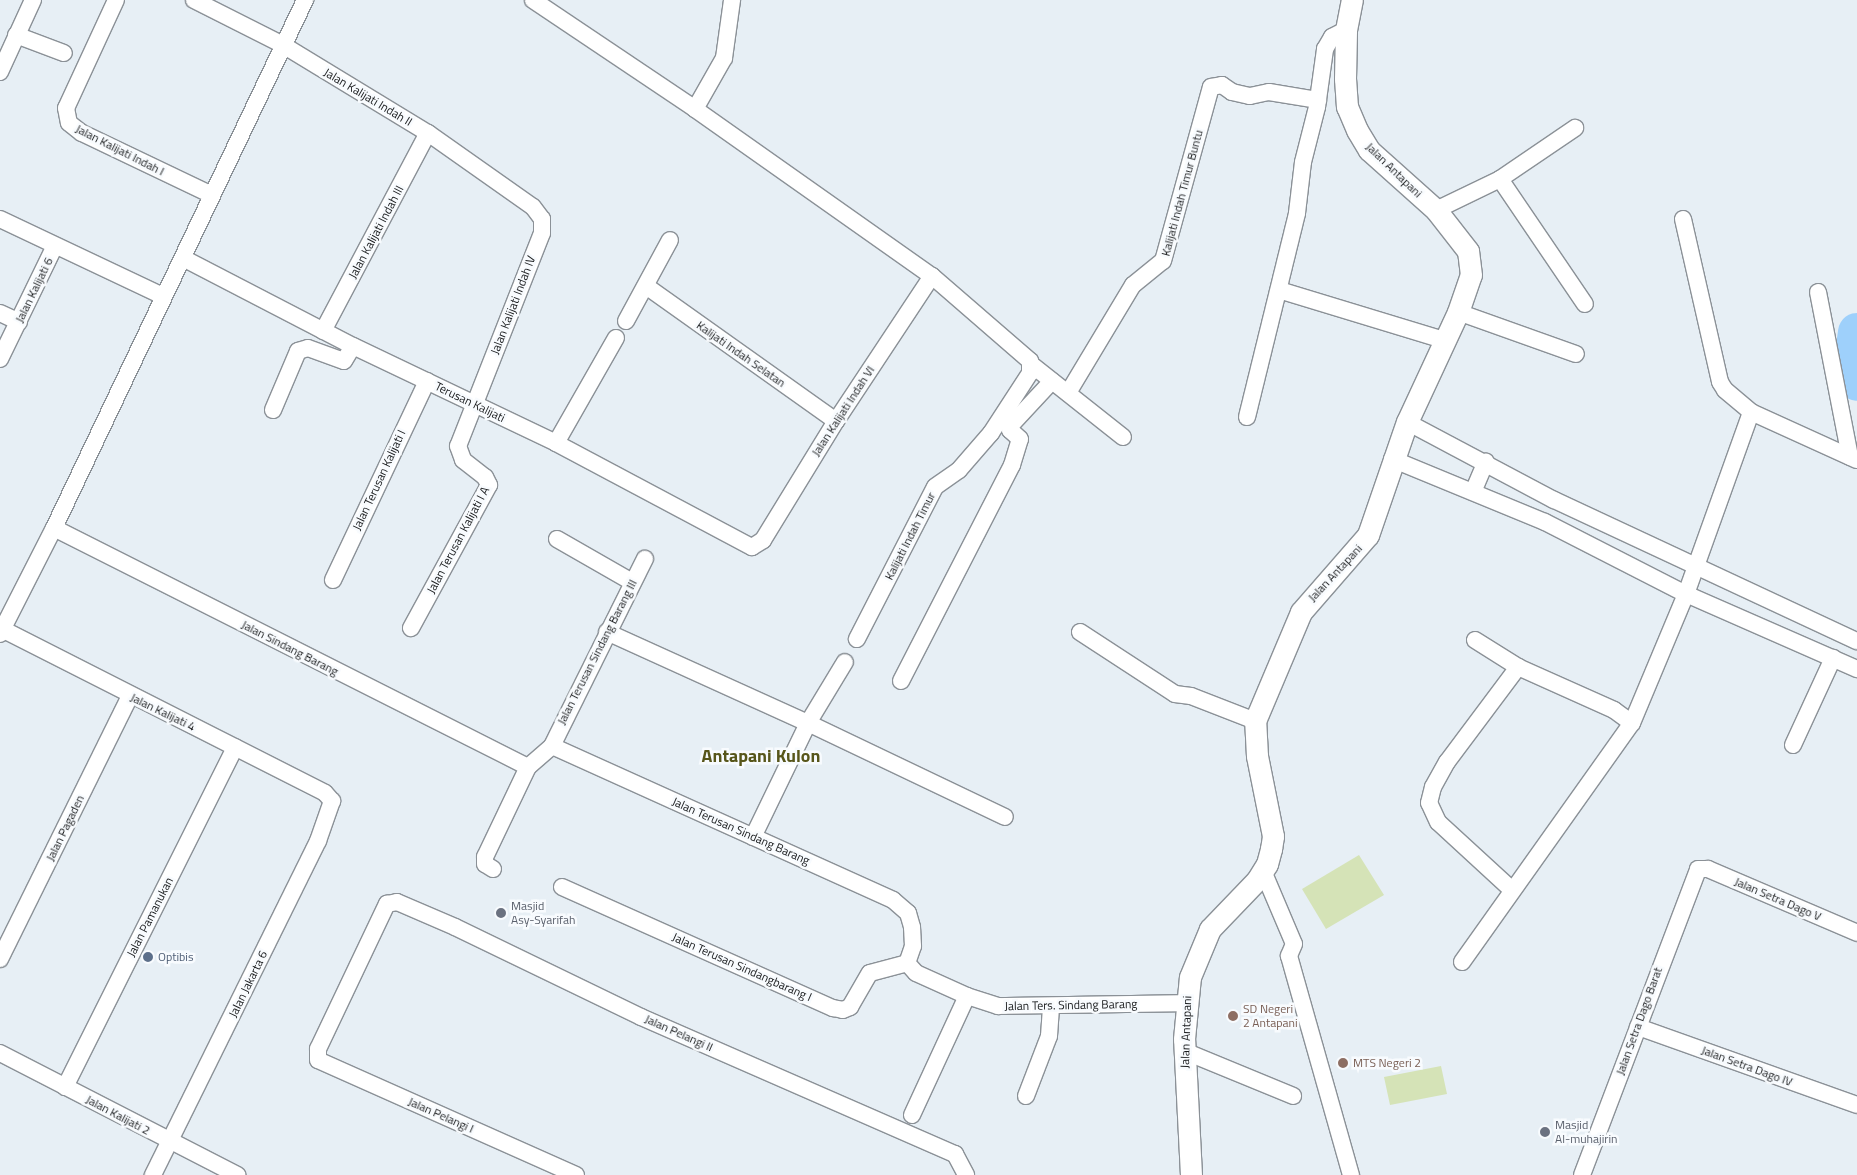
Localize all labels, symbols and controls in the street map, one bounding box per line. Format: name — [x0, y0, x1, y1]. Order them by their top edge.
street label: Jalan Kalijati Indah II — [321, 65, 415, 129]
street label: Jalan Kalijati Indah I — [73, 121, 167, 179]
street label: Kalijati Indah Timur Buntu — [1158, 128, 1206, 258]
street label: Jalan Antapani — [1363, 140, 1425, 200]
street label: Jalan Kalijati Indah III — [345, 183, 407, 281]
street label: Jalan Kalijati Indah IV — [488, 254, 538, 356]
street label: Jalan Kalijati 6 — [12, 255, 56, 325]
street label: Kalijati Indah Selatan — [694, 318, 788, 390]
street label: Jalan Kalijati Indah VI — [809, 363, 877, 459]
street label: Terusan Kalijati — [433, 379, 507, 425]
street label: Jalan Terusan Kalijati I — [349, 427, 409, 533]
street label: Jalan Terusan Kalijati I A — [424, 484, 492, 596]
street label: Kalijati Indah Timur — [882, 490, 938, 582]
street label: Jalan Antapani — [1305, 542, 1365, 604]
street label: Jalan Terusan Sindang Barang III — [554, 577, 640, 727]
street label: Jalan Sindang Barang — [239, 617, 341, 679]
street label: Jalan Kalijati 4 — [128, 690, 198, 734]
district label: Antapani Kulon — [702, 745, 820, 767]
street label: Jalan Pagaden — [43, 793, 87, 863]
street label: Jalan Terusan Sindang Barang — [670, 794, 812, 868]
street label: Jalan Setra Dago V — [1732, 874, 1824, 924]
street label: Jalan Pamanukan — [124, 875, 176, 959]
place label: Masjid Asy-Syarifah — [511, 899, 575, 927]
marker: Masjid Asy-Syarifah — [495, 907, 507, 919]
street label: Jalan Terusan Sindangbarang I — [670, 930, 814, 1004]
street label: Jalan Jakarta 6 — [226, 948, 270, 1020]
place label: Optibis — [158, 950, 194, 964]
marker: Optibis — [142, 951, 154, 963]
street label: Jalan Setra Dago Barat — [1613, 965, 1665, 1077]
street label: Jalan Antapani — [1178, 996, 1194, 1068]
street label: Jalan Ters. Sindang Barang — [1004, 997, 1138, 1013]
place label: SD Negeri 2 Antapani — [1243, 1002, 1298, 1030]
marker: SD Negeri 2 Antapani — [1227, 1010, 1239, 1022]
street label: Jalan Pelangi II — [643, 1012, 715, 1054]
street label: Jalan Setra Dago IV — [1700, 1043, 1794, 1089]
place label: MTS Negeri 2 — [1353, 1056, 1421, 1070]
marker: MTS Negeri 2 — [1337, 1057, 1349, 1069]
street label: Jalan Kalijati 2 — [84, 1092, 152, 1138]
street label: Jalan Pelangi I — [406, 1094, 476, 1136]
place label: Masjid Al-muhajirin — [1555, 1118, 1618, 1146]
marker: Masjid Al-muhajirin — [1539, 1126, 1551, 1138]

